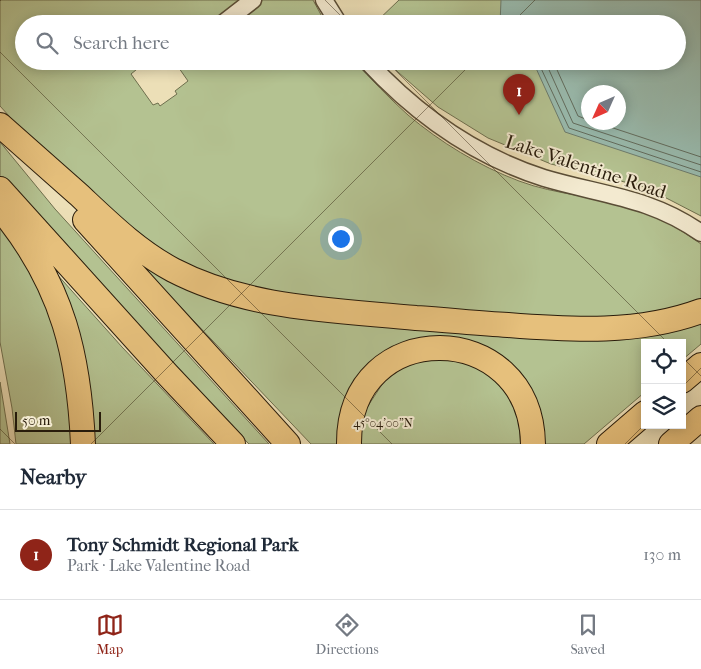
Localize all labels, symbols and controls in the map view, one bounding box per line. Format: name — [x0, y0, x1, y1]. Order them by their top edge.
search box — [15, 15, 686, 70]
icon: search — [33, 29, 61, 57]
text: Search here — [73, 32, 169, 54]
pin: 1 — [503, 74, 535, 115]
north arrow — [581, 85, 626, 130]
street label: Lake Valentine Road — [503, 131, 669, 204]
your location — [328, 226, 354, 252]
map controls — [641, 339, 686, 429]
button: locate — [641, 339, 686, 384]
button: layers — [641, 384, 686, 429]
scale bar — [15, 409, 101, 432]
text: 50 m — [22, 412, 50, 429]
text: 45°04'00"N — [353, 416, 413, 430]
text: Nearby — [20, 465, 86, 489]
text: Tony Schmidt Regional Park — [67, 534, 299, 556]
text: 1 — [33, 545, 39, 564]
text: 130 m — [643, 545, 681, 564]
text: Park · Lake Valentine Road — [67, 556, 250, 575]
tab: Map — [96, 611, 124, 658]
tab: Directions — [316, 611, 379, 658]
tab: Saved — [570, 611, 605, 658]

